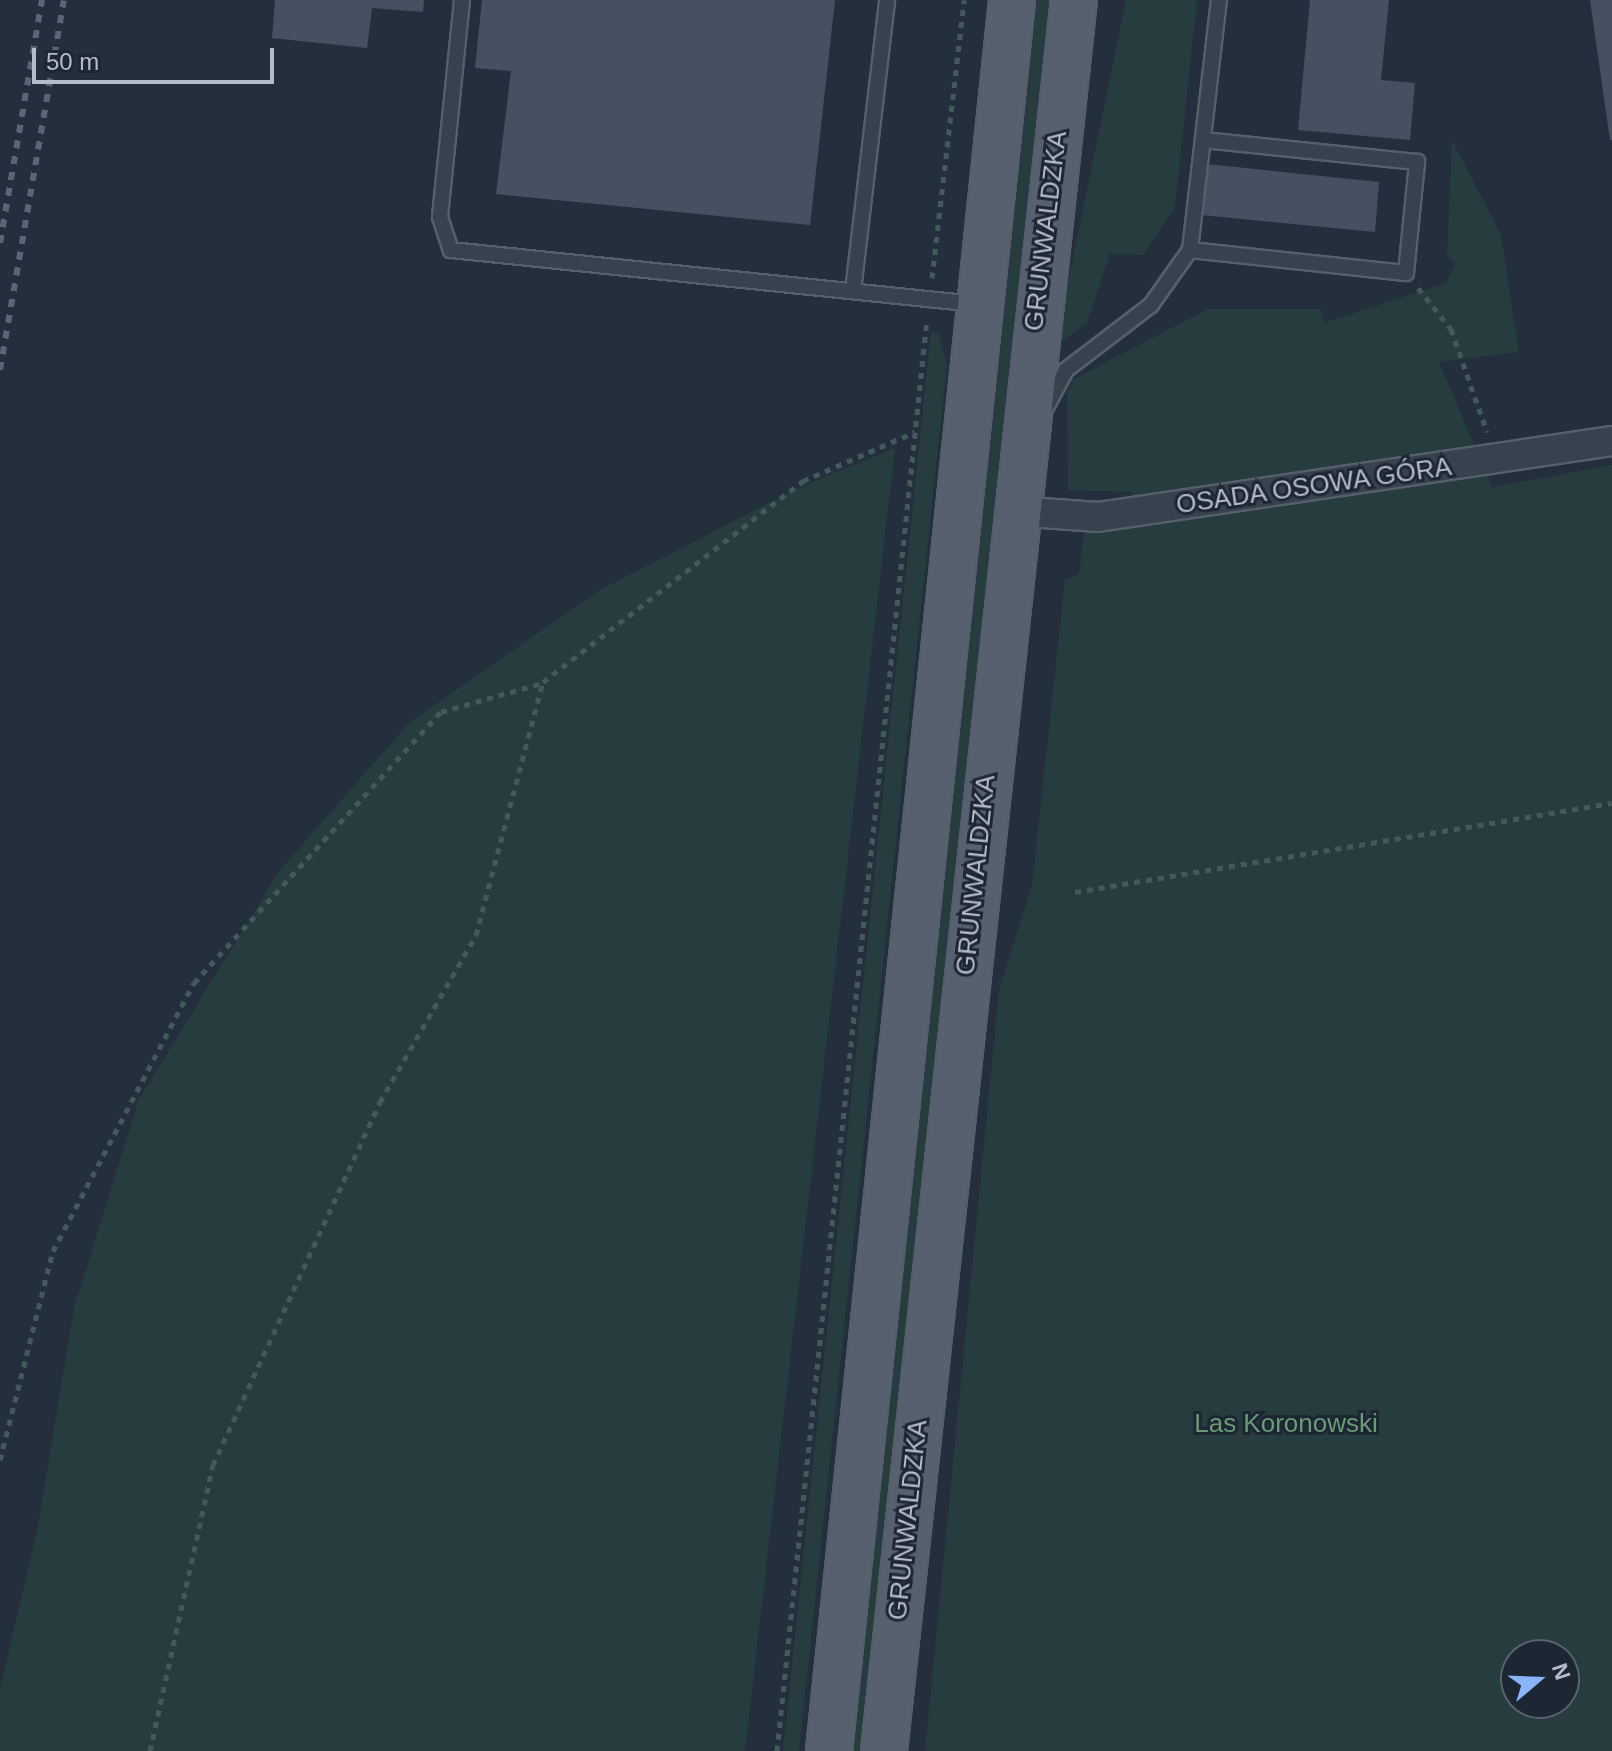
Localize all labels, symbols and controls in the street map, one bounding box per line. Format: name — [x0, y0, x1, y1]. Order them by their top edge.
scale bar — [36, 32, 278, 82]
text: 50 m — [46, 48, 99, 75]
street label: GRUNWALDZKA — [1018, 129, 1074, 333]
street label: OSADA OSOWA GÓRA — [1173, 451, 1455, 521]
street label: GRUNWALDZKA — [950, 773, 1002, 977]
park label: Las Koronowski — [1194, 1408, 1378, 1440]
street label: GRUNWALDZKA — [882, 1418, 934, 1622]
north arrow — [1500, 1639, 1580, 1719]
text: N — [1547, 1660, 1576, 1683]

